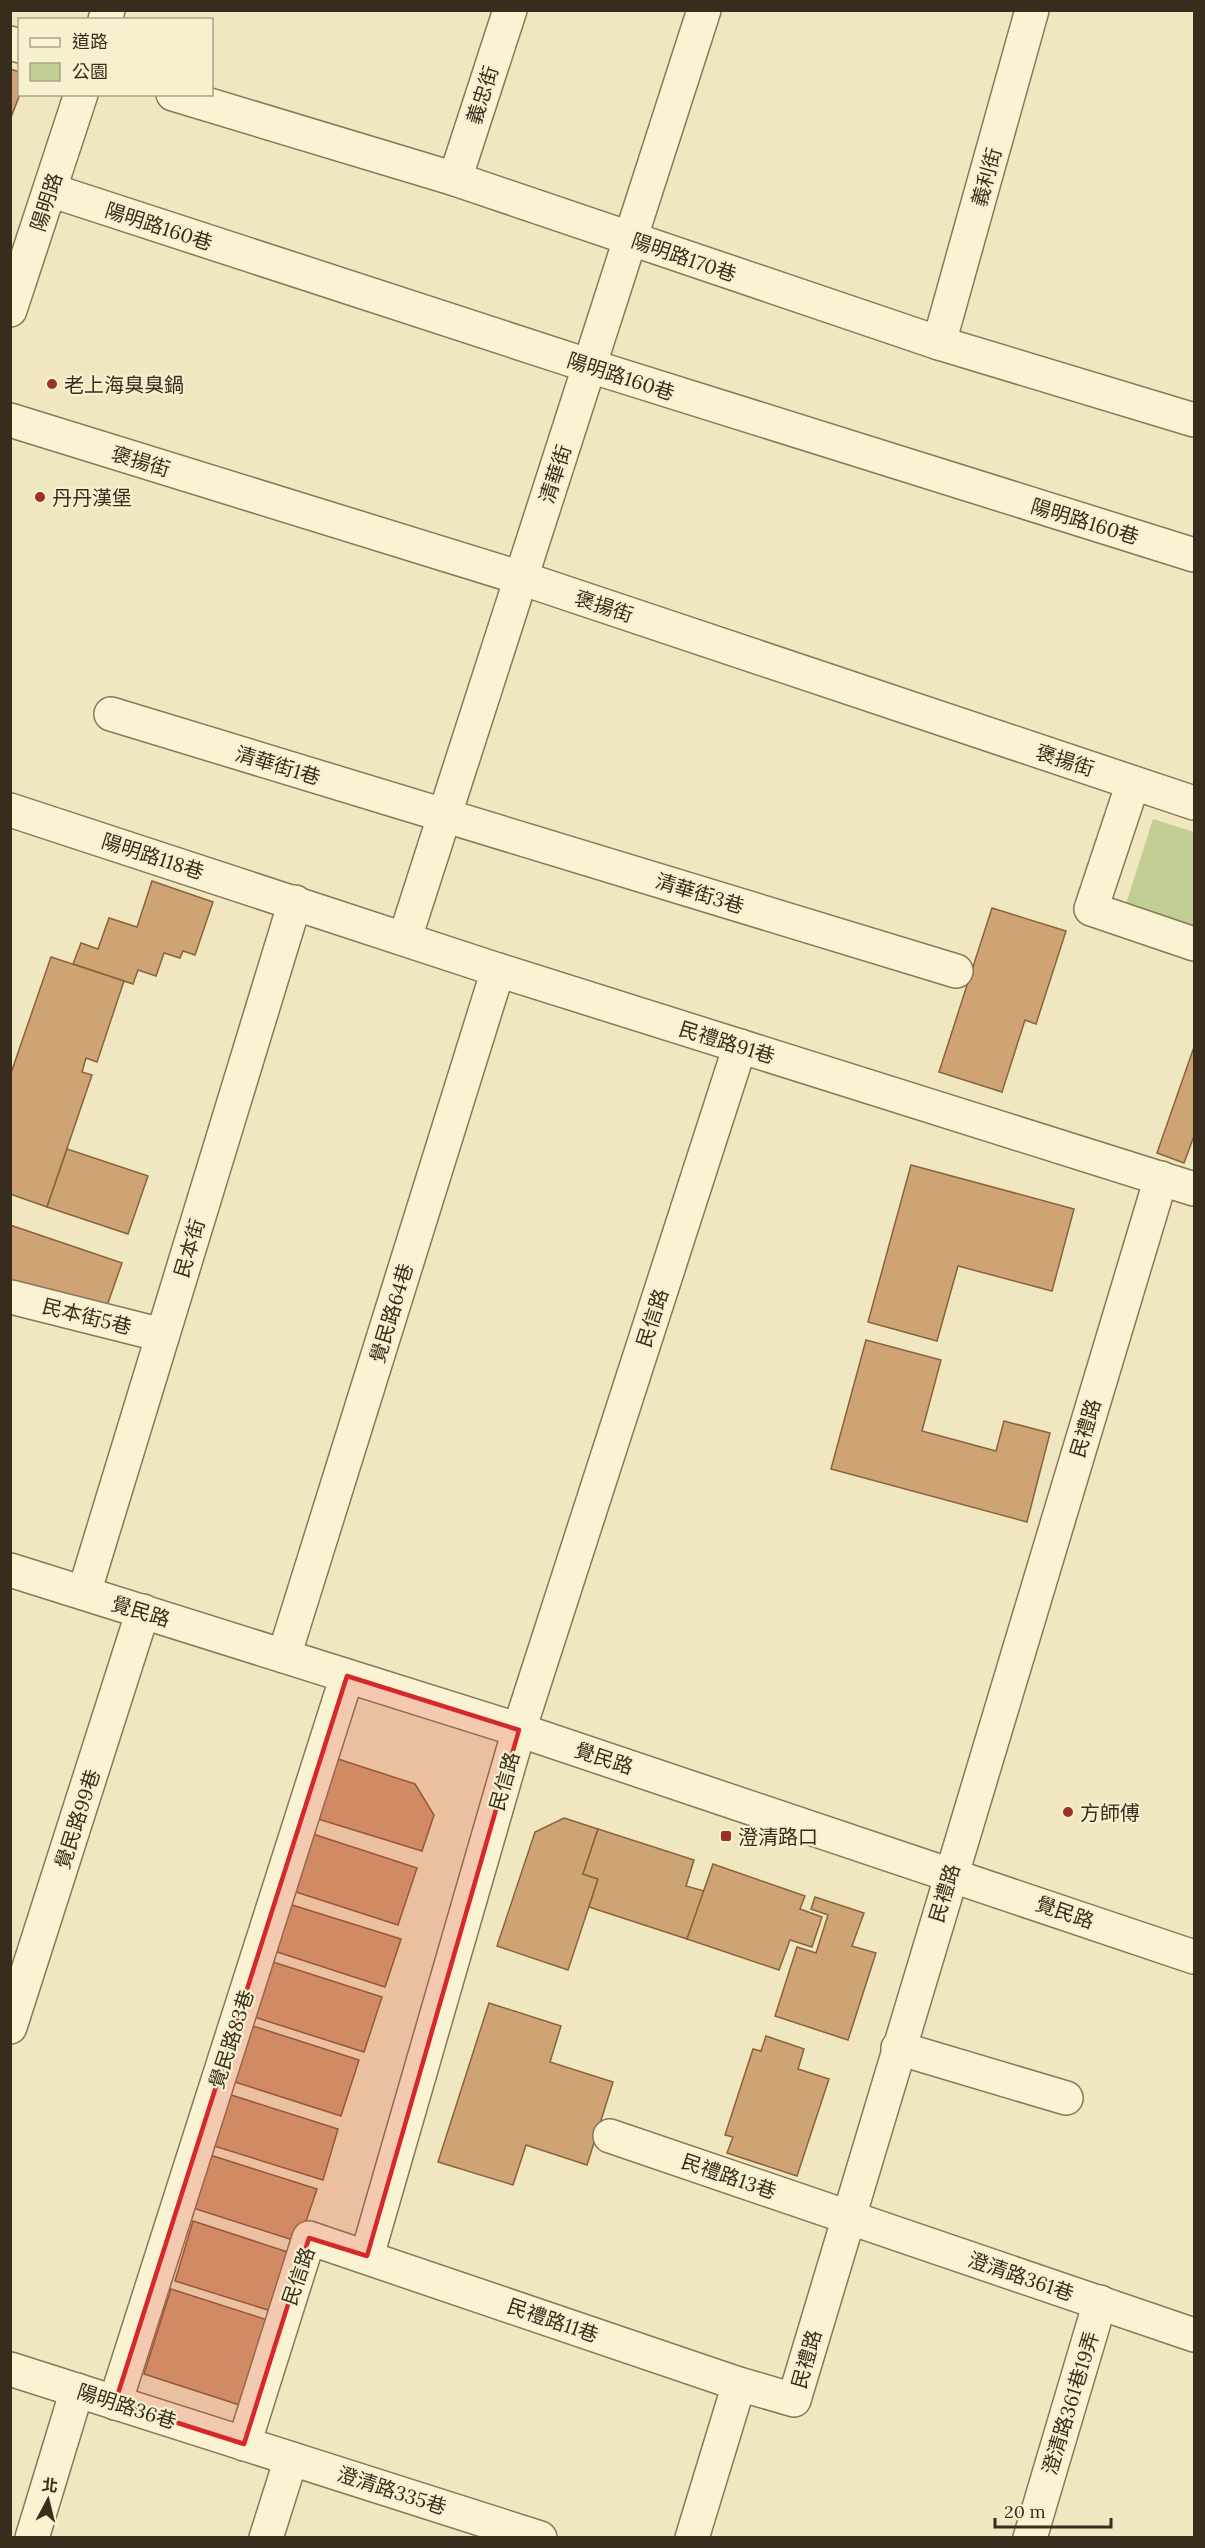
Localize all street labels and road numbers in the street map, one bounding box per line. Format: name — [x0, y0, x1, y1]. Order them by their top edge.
street label: 義忠街 — [461, 63, 503, 127]
street label: 義利街 — [966, 145, 1006, 209]
street label: 陽明路 — [25, 170, 67, 234]
street label: 陽明路160巷 — [102, 197, 216, 255]
street label: 陽明路170巷 — [628, 227, 740, 287]
street label: 陽明路160巷 — [564, 347, 678, 405]
street label: 褒揚街 — [109, 440, 173, 482]
street label: 清華街 — [534, 442, 576, 506]
street label: 陽明路160巷 — [1028, 493, 1142, 549]
street label: 褒揚街 — [572, 585, 636, 627]
street label: 褒揚街 — [1033, 739, 1097, 781]
street label: 清華街1巷 — [233, 740, 323, 790]
street label: 陽明路118巷 — [99, 828, 207, 884]
street label: 清華街3巷 — [653, 868, 747, 918]
street label: 民禮路91巷 — [676, 1016, 778, 1068]
street label: 民本街 — [168, 1216, 210, 1280]
street label: 覺民路64巷 — [364, 1260, 418, 1366]
street label: 民信路 — [631, 1286, 673, 1350]
street label: 民本街5巷 — [40, 1293, 134, 1339]
street label: 民禮路 — [1064, 1396, 1106, 1460]
street label: 覺民路 — [109, 1590, 173, 1632]
street label: 覺民路 — [572, 1737, 636, 1779]
street label: 民信路 — [484, 1749, 524, 1813]
street label: 覺民路99巷 — [49, 1766, 105, 1872]
street label: 民禮路 — [923, 1861, 965, 1925]
street label: 覺民路 — [1033, 1890, 1097, 1934]
street label: 覺民路83巷 — [203, 1986, 259, 2092]
street label: 民禮路13巷 — [678, 2148, 780, 2204]
street label: 民信路 — [276, 2244, 320, 2308]
street label: 澄清路361巷 — [965, 2246, 1077, 2306]
street label: 民禮路11巷 — [504, 2293, 602, 2347]
street label: 民禮路 — [786, 2327, 826, 2391]
street label: 澄清路361巷19弄 — [1036, 2328, 1104, 2478]
street label: 陽明路36巷 — [74, 2378, 180, 2434]
street label: 澄清路335巷 — [334, 2461, 450, 2519]

